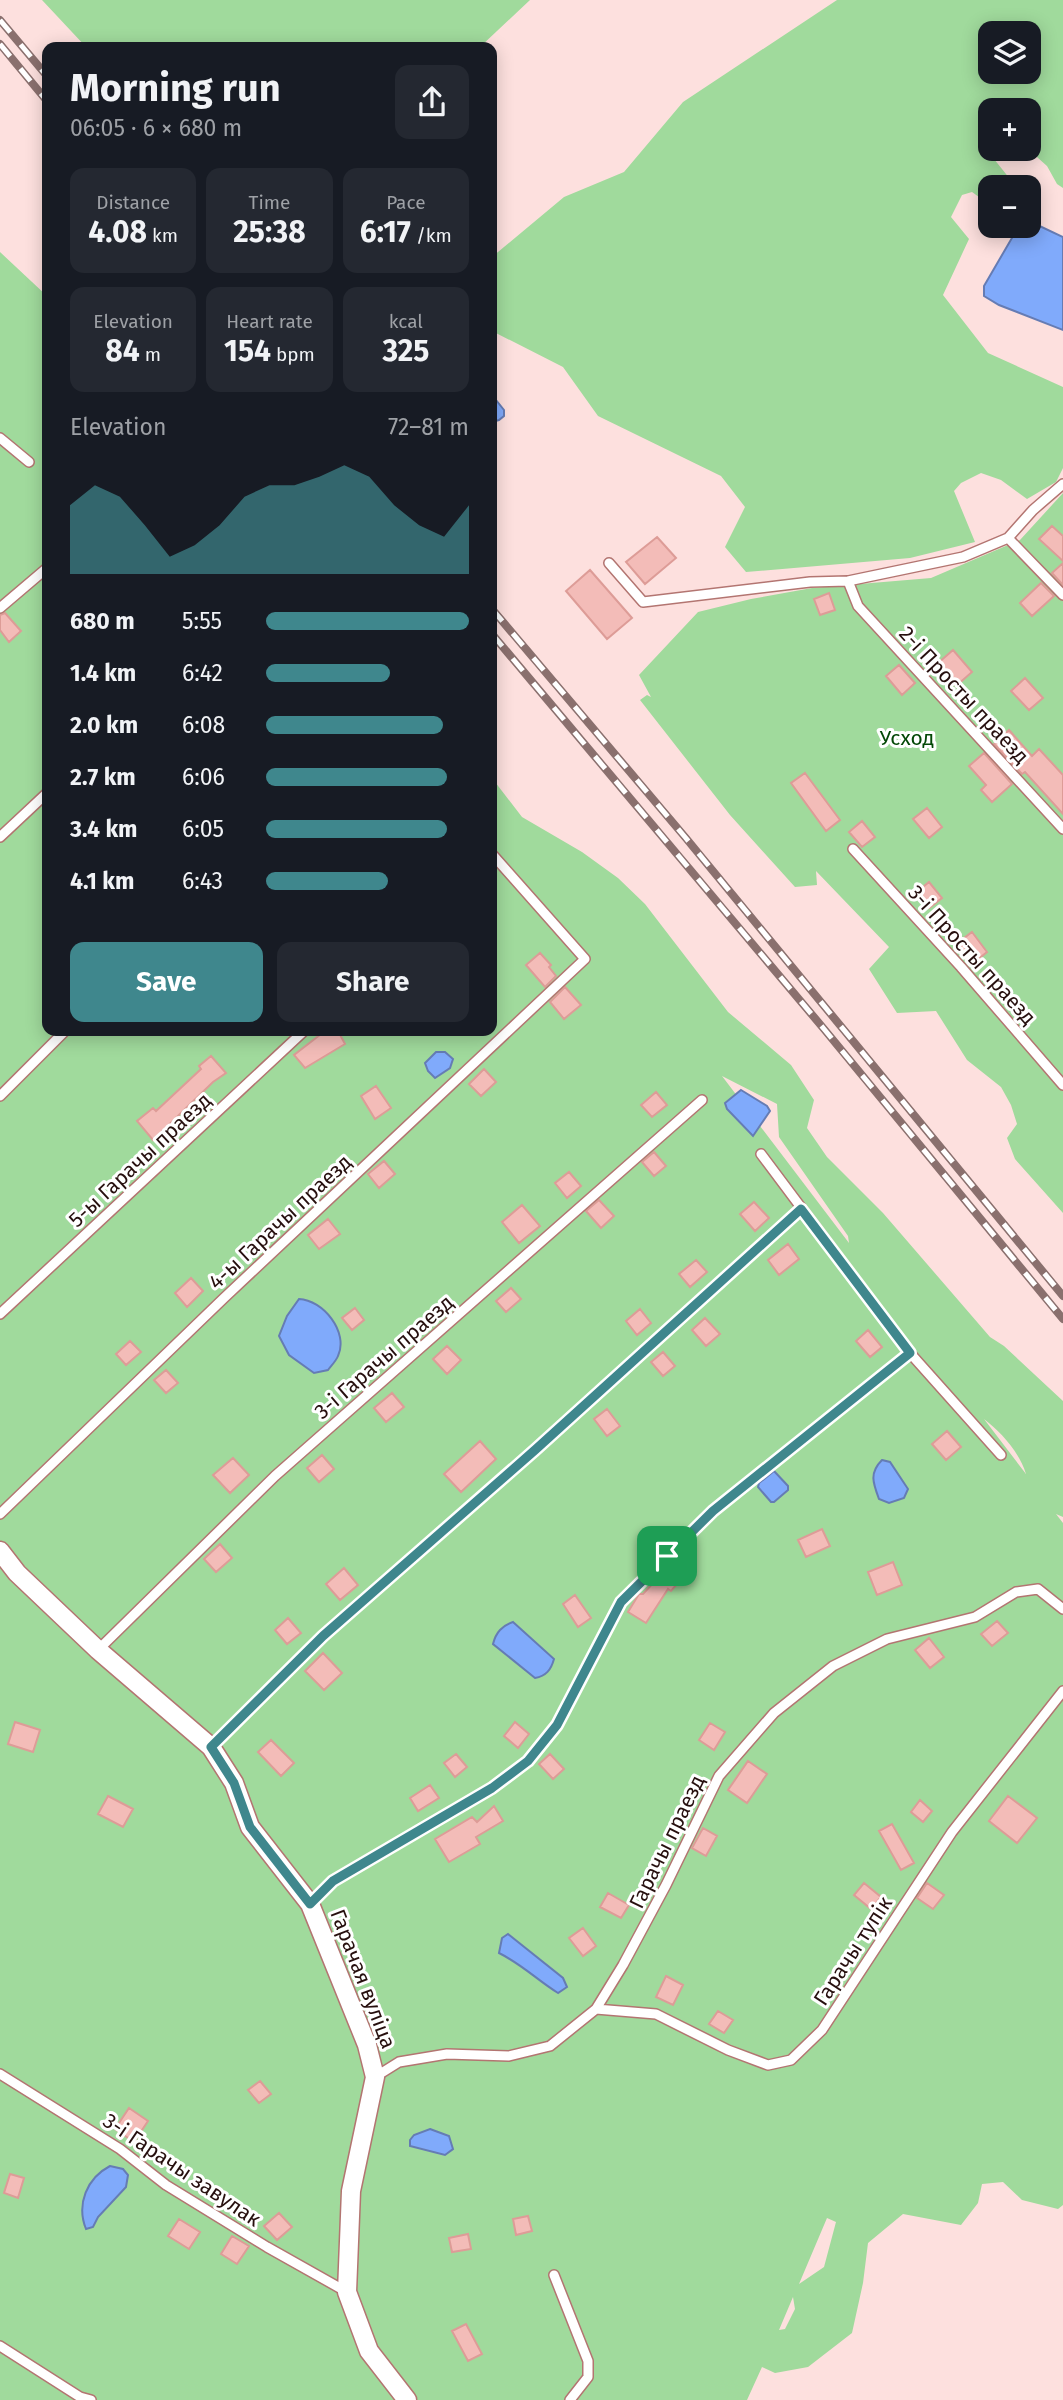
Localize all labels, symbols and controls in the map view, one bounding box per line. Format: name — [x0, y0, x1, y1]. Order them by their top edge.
map controls — [978, 21, 1041, 238]
button: layers — [978, 21, 1041, 84]
text: Morning run — [70, 65, 281, 111]
button: share — [395, 65, 469, 139]
button: + — [978, 98, 1041, 161]
text: 06:05 · 6 × 680 m — [70, 114, 242, 142]
button: − — [978, 175, 1041, 238]
text: Distance — [96, 191, 170, 214]
text: Time — [249, 191, 290, 214]
text: Pace — [386, 191, 426, 214]
text: 4.08 — [88, 214, 147, 250]
text: 25:38 — [233, 214, 306, 250]
text: 6:17 — [360, 214, 411, 250]
text: km — [147, 224, 178, 247]
text: /km — [411, 224, 452, 247]
text: Elevation — [93, 310, 173, 333]
text: Heart rate — [226, 310, 313, 333]
text: kcal — [389, 310, 423, 333]
text: 84 — [105, 333, 140, 369]
text: 154 — [224, 333, 271, 369]
text: 325 — [382, 333, 429, 369]
text: m — [140, 343, 161, 366]
text: bpm — [271, 343, 315, 366]
text: Elevation — [70, 413, 166, 441]
text: 72–81 m — [388, 413, 469, 441]
text: 680 m — [70, 607, 135, 635]
text: 5:55 — [182, 607, 222, 635]
street label: 2-і Просты праезд — [894, 621, 1034, 769]
text: 1.4 km — [70, 659, 136, 687]
text: 6:42 — [182, 659, 223, 687]
text: 2.0 km — [70, 711, 138, 739]
text: 6:08 — [182, 711, 225, 739]
park label: Усход — [880, 725, 934, 751]
text: 2.7 km — [70, 763, 136, 791]
text: 6:06 — [182, 763, 225, 791]
text: 3.4 km — [70, 815, 138, 843]
text: 6:05 — [182, 815, 224, 843]
text: 4.1 km — [70, 867, 134, 895]
text: 6:43 — [182, 867, 223, 895]
street label: 3-і Просты праезд — [903, 880, 1041, 1030]
button: Save — [70, 942, 263, 1022]
button: Share — [277, 942, 469, 1022]
street label: 5-ы Гарачы праезд — [63, 1087, 217, 1233]
street label: 4-ы Гарачы праезд — [203, 1149, 357, 1295]
street label: 3-і Гарачы праезд — [309, 1290, 459, 1424]
pin — [637, 1526, 697, 1586]
icon: arrive — [648, 1537, 686, 1575]
street label: Гарачы праезд — [623, 1771, 711, 1913]
street label: Гарачы тупік — [808, 1891, 898, 2011]
street label: Гарачая вуліца — [324, 1906, 402, 2052]
street label: 3-і Гарачы завулак — [98, 2108, 266, 2232]

